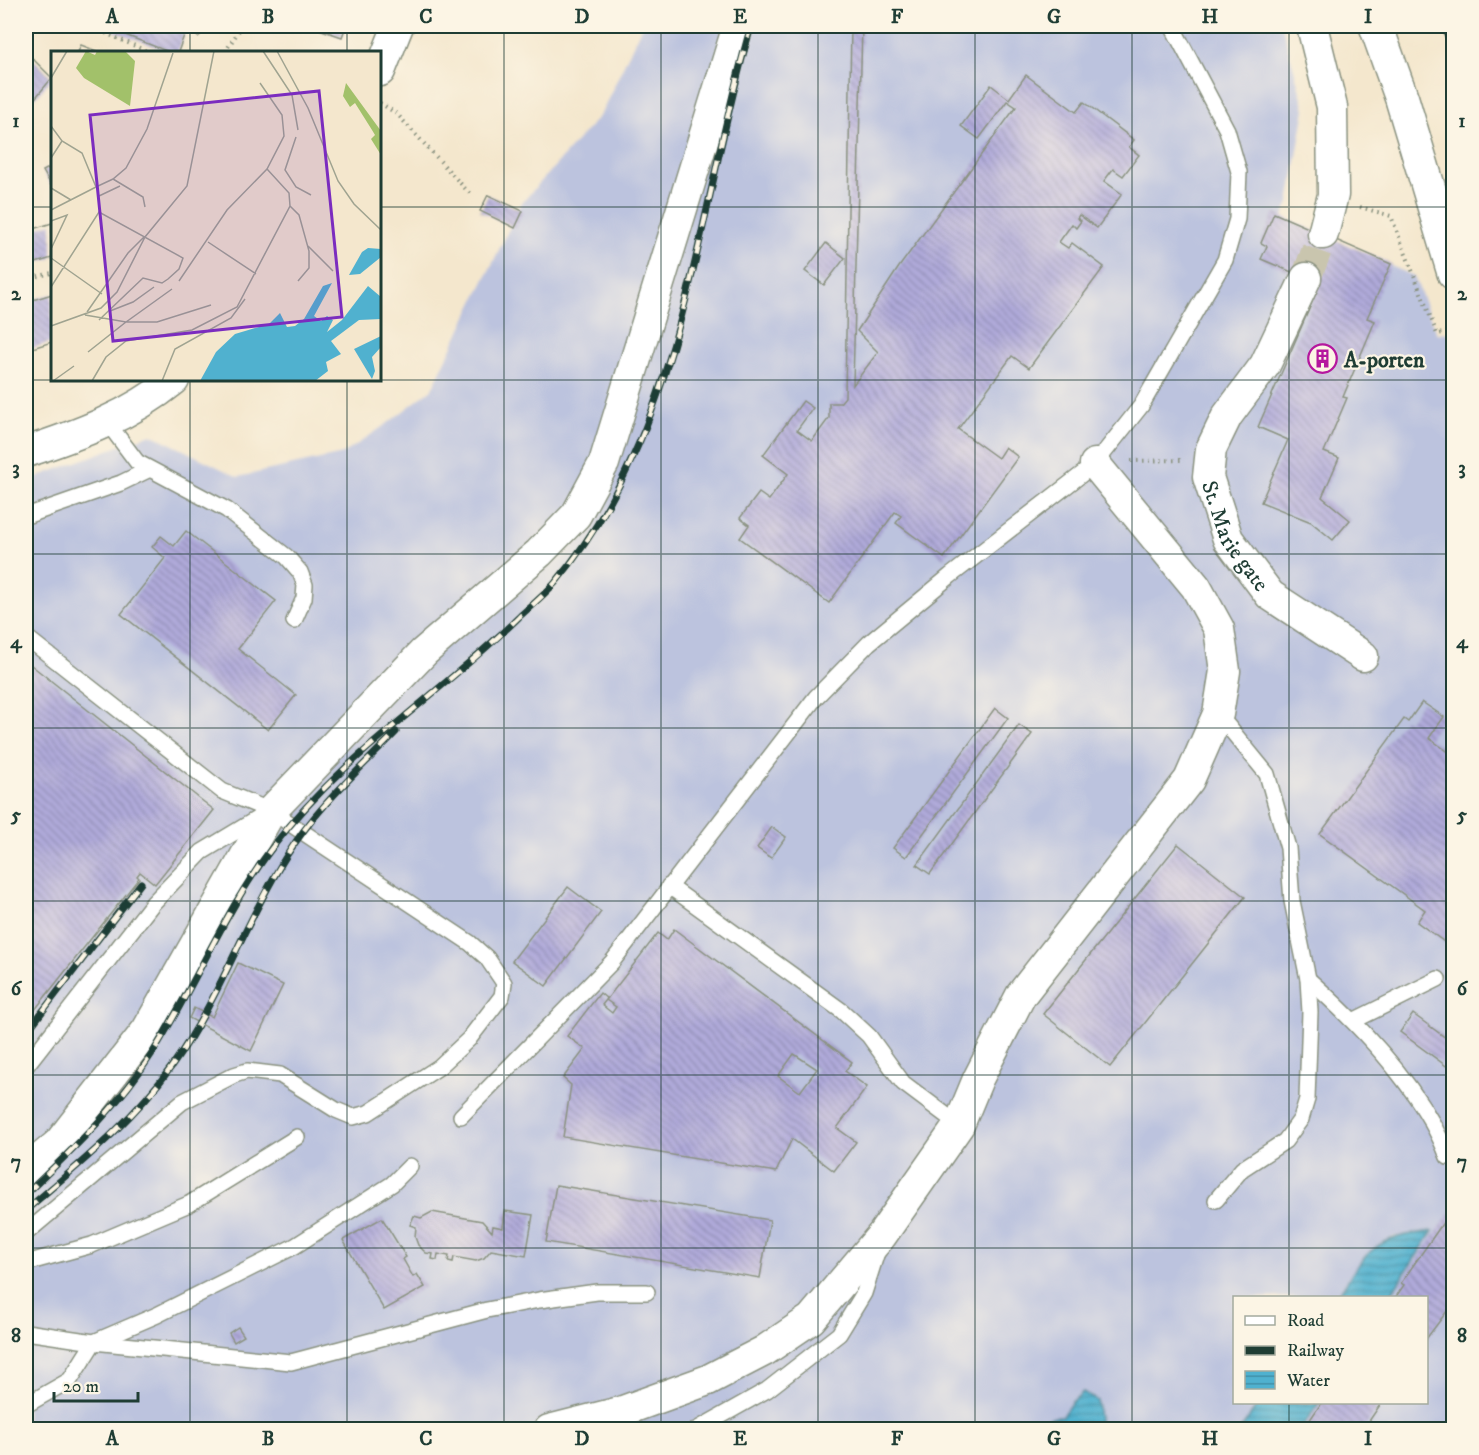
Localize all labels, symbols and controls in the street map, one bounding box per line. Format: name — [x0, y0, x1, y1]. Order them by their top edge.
text: A — [105, 5, 120, 30]
text: B — [262, 5, 274, 30]
text: C — [419, 5, 433, 30]
text: D — [575, 5, 590, 30]
text: E — [733, 5, 747, 30]
text: F — [891, 5, 904, 30]
text: G — [1047, 5, 1061, 30]
text: H — [1202, 5, 1219, 30]
text: I — [1364, 5, 1372, 30]
inset map — [51, 51, 381, 381]
text: 1 — [12, 109, 20, 134]
text: 1 — [1458, 109, 1466, 134]
text: 2 — [11, 282, 22, 307]
text: 2 — [1457, 282, 1468, 307]
building icon: A-porten — [1307, 343, 1339, 375]
place label: A-porten — [1343, 347, 1425, 374]
text: 3 — [12, 456, 20, 481]
text: 3 — [1458, 456, 1466, 481]
street label: St. Marie gate — [1195, 478, 1274, 597]
text: 4 — [10, 630, 23, 655]
text: 4 — [1456, 630, 1469, 655]
text: 5 — [10, 803, 21, 828]
text: 5 — [1456, 803, 1467, 828]
text: 6 — [11, 977, 23, 1002]
text: 6 — [1457, 977, 1469, 1002]
text: 7 — [11, 1150, 21, 1175]
text: 7 — [1457, 1150, 1467, 1175]
legend — [1233, 1296, 1428, 1404]
text: Road — [1287, 1310, 1324, 1332]
text: 8 — [11, 1324, 21, 1349]
text: 8 — [1457, 1324, 1467, 1349]
text: Railway — [1287, 1340, 1345, 1362]
scale bar — [54, 1365, 138, 1403]
text: Water — [1286, 1370, 1330, 1392]
text: 20 m — [63, 1376, 99, 1398]
text: A — [105, 1427, 120, 1452]
text: B — [262, 1427, 274, 1452]
text: C — [419, 1427, 433, 1452]
text: D — [575, 1427, 590, 1452]
text: E — [733, 1427, 747, 1452]
text: F — [891, 1427, 904, 1452]
text: G — [1047, 1427, 1061, 1452]
text: H — [1202, 1427, 1219, 1452]
text: I — [1364, 1427, 1372, 1452]

